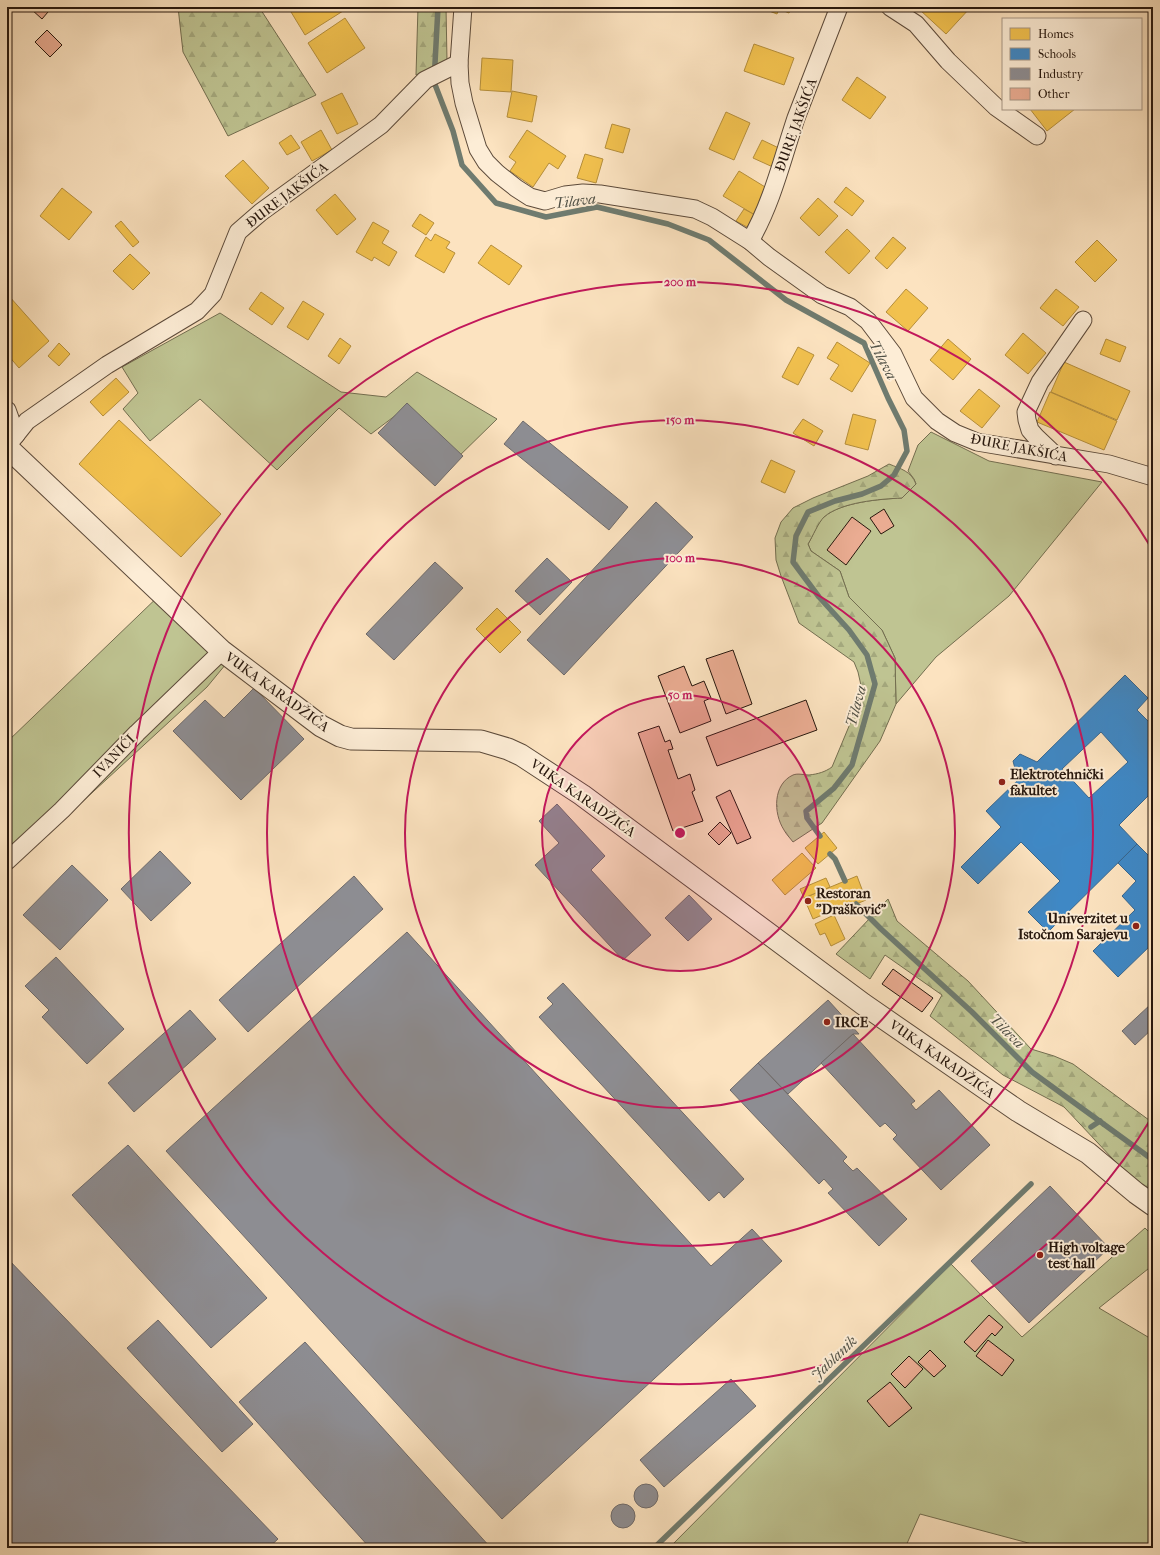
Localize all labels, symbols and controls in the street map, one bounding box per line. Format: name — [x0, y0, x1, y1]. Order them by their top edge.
legend — [1002, 18, 1142, 110]
text: Homes — [1038, 27, 1074, 41]
text: Schools — [1038, 47, 1077, 61]
text: Industry — [1038, 67, 1084, 81]
street label: ĐURE JAKŠIĆA — [770, 75, 821, 174]
text: Other — [1038, 87, 1070, 101]
street label: ĐURE JAKŠIĆA — [242, 157, 332, 231]
water label: Tilava — [553, 190, 597, 212]
text: 200 m — [664, 275, 697, 289]
water label: Tilava — [865, 337, 901, 383]
text: 150 m — [666, 413, 695, 427]
street label: ĐURE JAKŠIĆA — [969, 429, 1070, 466]
text: 100 m — [665, 551, 696, 565]
street label: VUKA KARADŽIĆA — [221, 647, 334, 736]
water label: Tilava — [842, 683, 870, 729]
text: 50 m — [668, 688, 693, 702]
street label: IVANIĆI — [89, 730, 139, 781]
street label: VUKA KARADŽIĆA — [526, 754, 640, 841]
place label: Elektrotehnički fakultet — [1009, 766, 1105, 799]
marker: Elektrotehnički fakultet — [997, 777, 1007, 787]
centre of rings — [673, 826, 687, 840]
place label: Restoran "Drašković" — [815, 885, 887, 918]
marker: Restoran "Drašković" — [803, 896, 813, 906]
place label: Univerzitet u Istočnom Sarajevu — [1018, 910, 1128, 943]
marker: Univerzitet u Istočnom Sarajevu — [1131, 921, 1141, 931]
water label: Tilava — [986, 1010, 1028, 1052]
place label: IRCE — [835, 1014, 869, 1031]
street label: VUKA KARADŽIĆA — [885, 1015, 999, 1102]
marker: IRCE — [822, 1017, 832, 1027]
place label: High voltage test hall — [1047, 1239, 1125, 1272]
marker: High voltage test hall — [1035, 1250, 1045, 1260]
water label: Jablanik — [807, 1332, 861, 1384]

